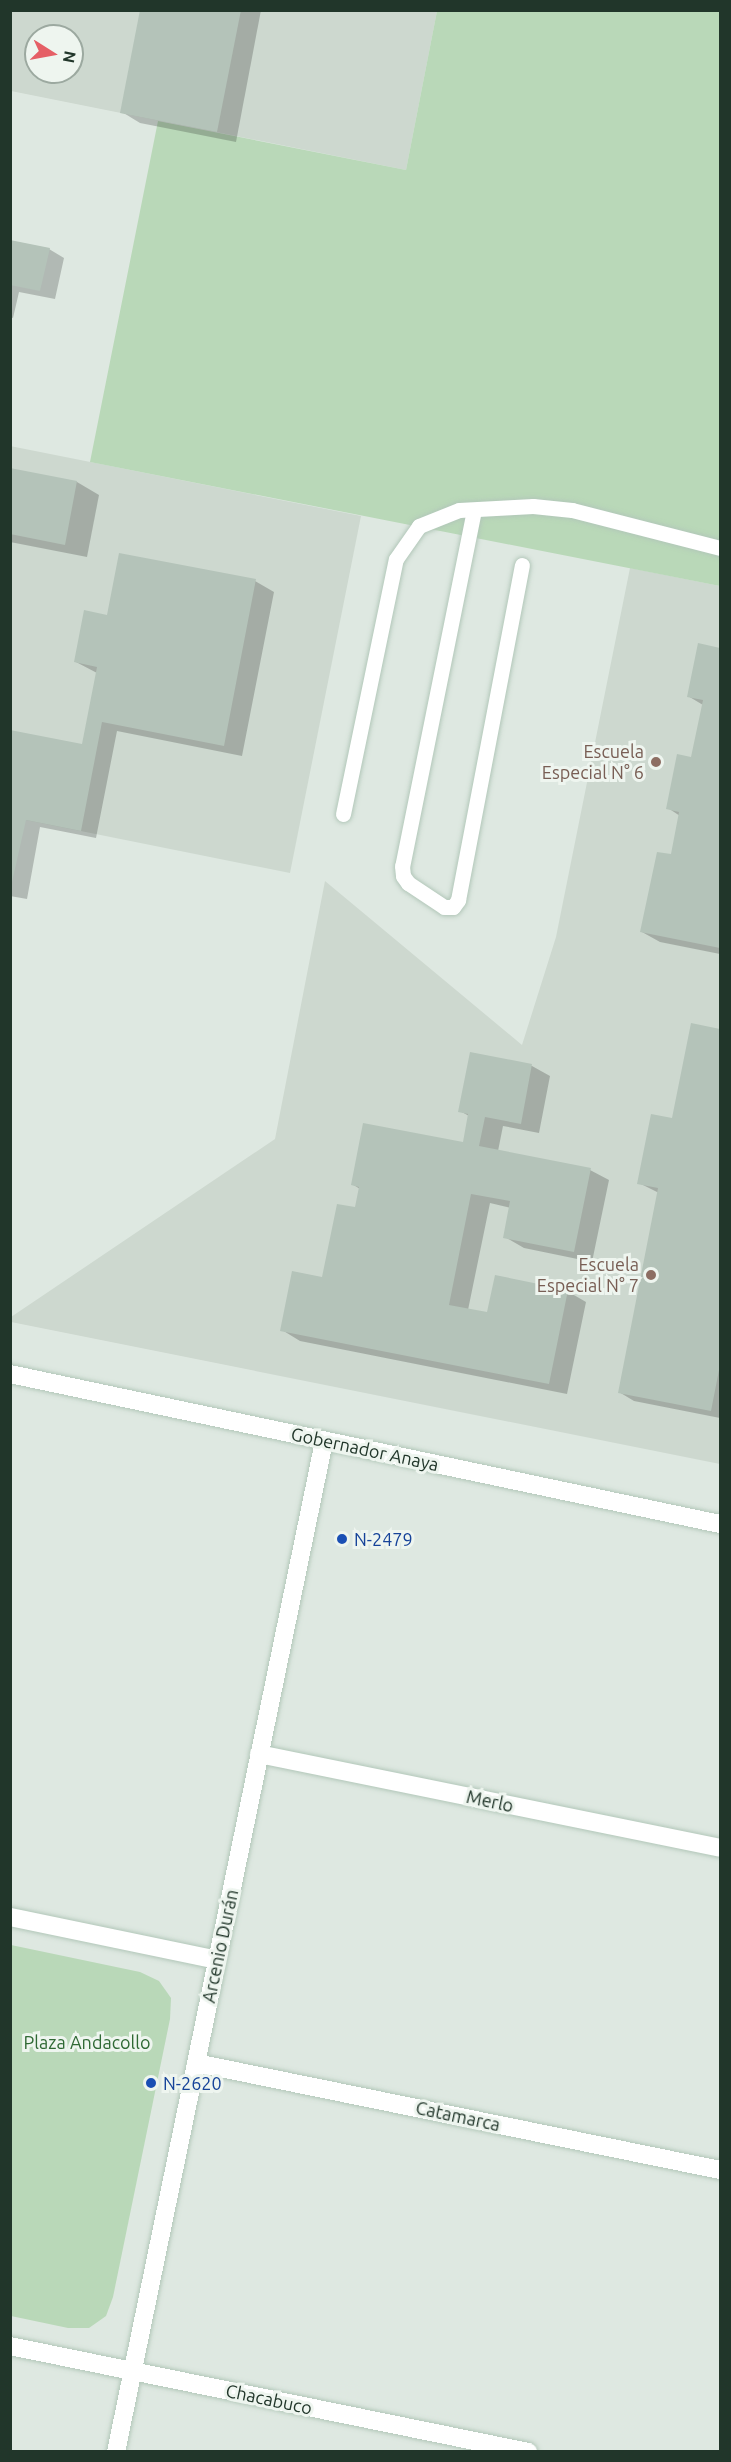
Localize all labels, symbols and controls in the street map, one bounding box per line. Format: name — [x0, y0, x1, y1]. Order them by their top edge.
north arrow — [24, 24, 84, 84]
text: N — [60, 49, 80, 65]
place label: Escuela Especial N° 6 — [542, 741, 644, 783]
marker: Escuela Especial N° 6 — [649, 755, 663, 769]
place label: Escuela Especial N° 7 — [537, 1254, 639, 1296]
marker: Escuela Especial N° 7 — [644, 1268, 658, 1282]
street label: Gobernador Anaya — [289, 1423, 441, 1475]
place label: N-2479 — [354, 1528, 413, 1550]
marker: N-2479 — [335, 1532, 349, 1546]
street label: Merlo — [464, 1785, 516, 1817]
street label: Arcenio Durán — [197, 1887, 243, 2005]
park label: Plaza Andacollo — [24, 2031, 150, 2053]
place label: N-2620 — [163, 2072, 222, 2094]
marker: N-2620 — [144, 2076, 158, 2090]
street label: Catamarca — [414, 2097, 502, 2135]
street label: Chacabuco — [224, 2379, 314, 2419]

